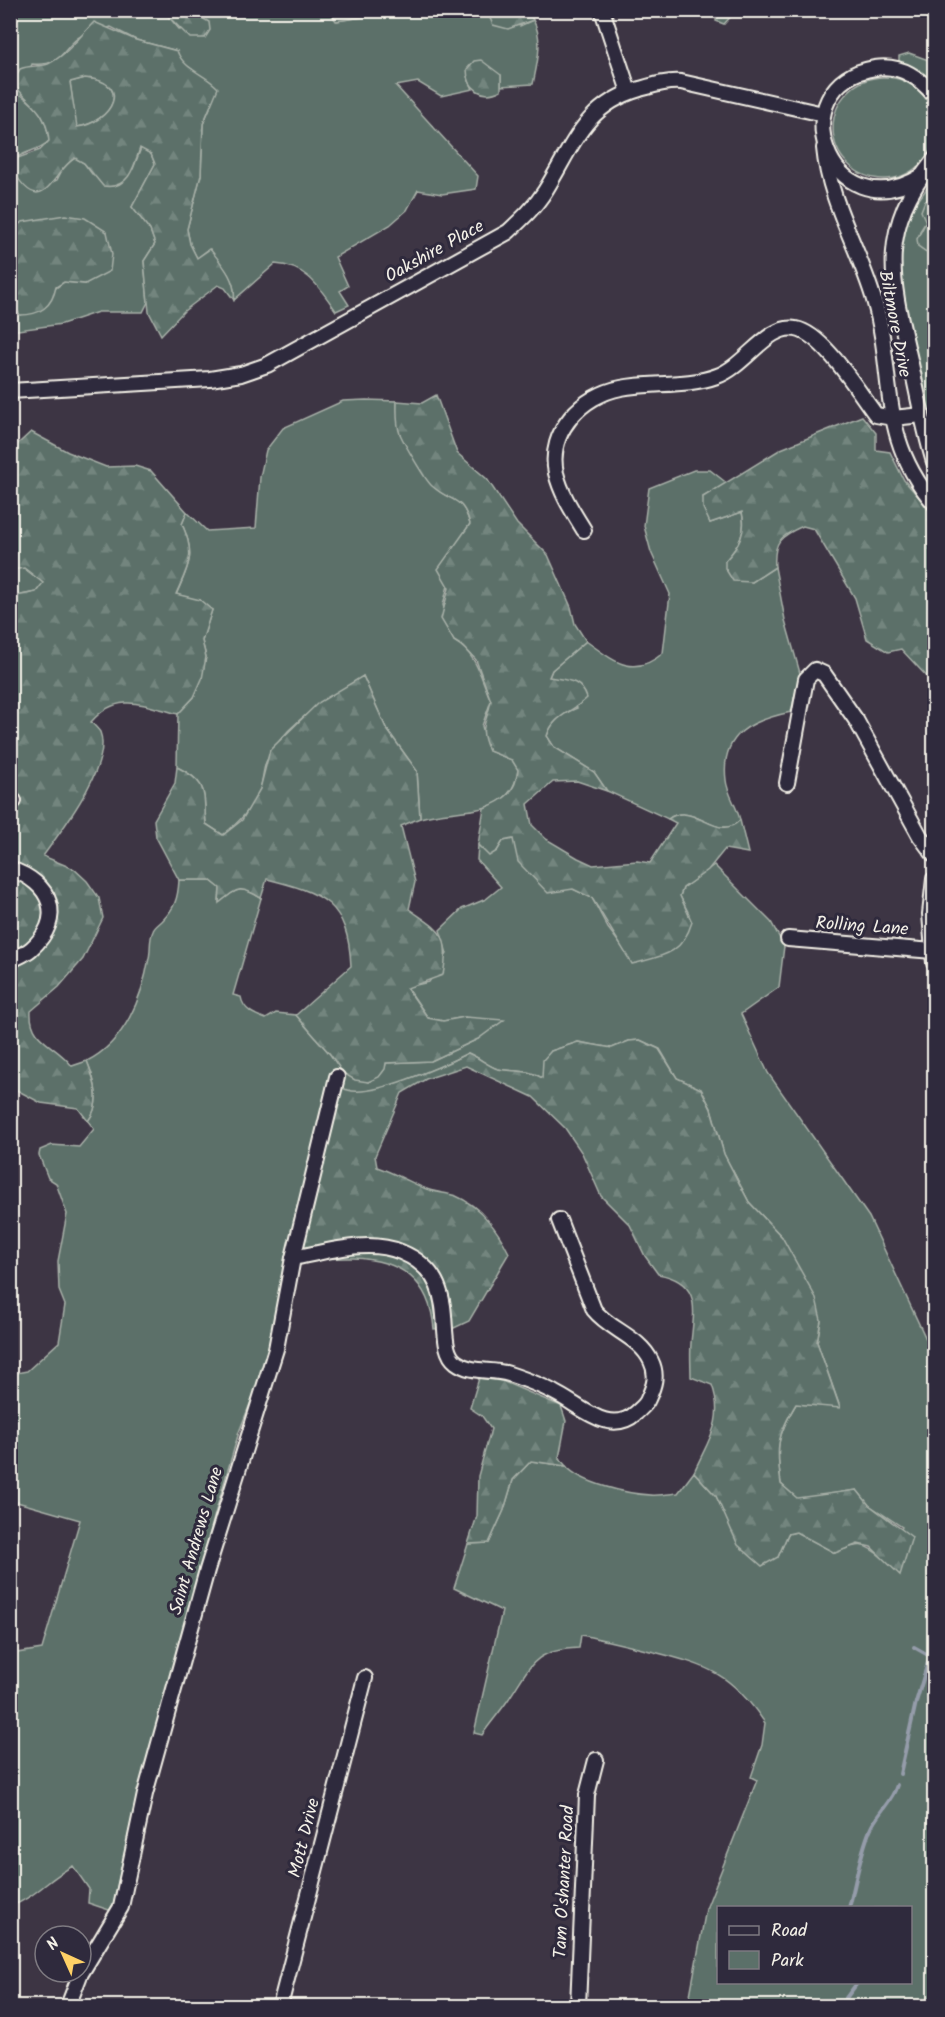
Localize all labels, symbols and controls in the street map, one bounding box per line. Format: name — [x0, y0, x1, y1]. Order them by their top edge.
street label: Oakshire Place — [380, 213, 490, 291]
street label: Biltmore Drive — [869, 268, 919, 380]
street label: Rolling Lane — [815, 909, 909, 945]
street label: Saint Andrews Lane — [162, 1464, 232, 1618]
street label: Mott Drive — [281, 1795, 329, 1881]
street label: Tam O'shanter Road — [547, 1804, 584, 1959]
legend — [717, 1906, 912, 1984]
text: Road — [771, 1917, 808, 1946]
north arrow — [33, 1924, 93, 1984]
text: N — [41, 1932, 66, 1957]
text: Park — [771, 1947, 804, 1976]

